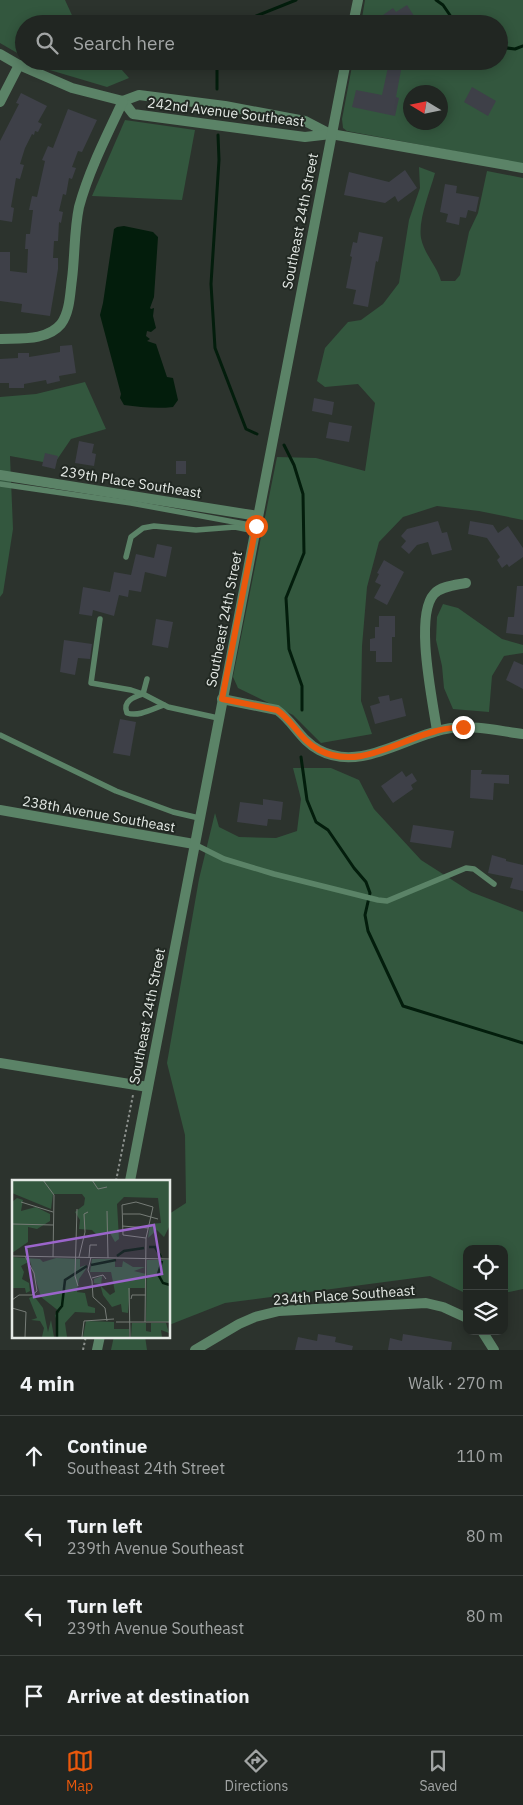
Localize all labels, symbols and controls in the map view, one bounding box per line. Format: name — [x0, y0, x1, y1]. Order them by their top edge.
search box — [15, 15, 508, 70]
icon: search — [33, 29, 61, 57]
text: Search here — [73, 31, 175, 55]
north arrow — [403, 85, 448, 130]
street label: 242nd Avenue Southeast — [146, 93, 306, 131]
street label: Southeast 24th Street — [278, 151, 322, 291]
street label: 239th Place Southeast — [59, 462, 203, 502]
route start — [245, 515, 268, 538]
street label: Southeast 24th Street — [202, 549, 246, 689]
route end — [452, 716, 475, 739]
street label: 238th Avenue Southeast — [21, 792, 177, 836]
street label: Southeast 24th Street — [125, 946, 169, 1086]
inset map — [12, 1180, 170, 1338]
map controls — [463, 1245, 508, 1335]
button: locate — [463, 1245, 508, 1290]
street label: 234th Place Southeast — [272, 1281, 416, 1309]
button: layers — [463, 1290, 508, 1335]
text: 4 min — [20, 1369, 75, 1397]
text: Walk · 270 m — [408, 1373, 503, 1393]
text: Continue — [67, 1434, 147, 1458]
icon: ahead — [20, 1442, 48, 1470]
text: 110 m — [456, 1446, 503, 1466]
text: Southeast 24th Street — [67, 1458, 225, 1478]
text: Turn left — [67, 1514, 143, 1538]
icon: left — [20, 1522, 48, 1550]
text: 80 m — [466, 1526, 503, 1546]
text: 239th Avenue Southeast — [67, 1538, 244, 1558]
text: Turn left — [67, 1594, 143, 1618]
icon: left — [20, 1602, 48, 1630]
text: 80 m — [466, 1606, 503, 1626]
text: 239th Avenue Southeast — [67, 1618, 244, 1638]
icon: arrive — [20, 1682, 48, 1710]
text: Arrive at destination — [67, 1684, 250, 1708]
tab: Map — [66, 1747, 94, 1795]
tab: Directions — [225, 1747, 288, 1795]
tab: Saved — [419, 1747, 457, 1795]

